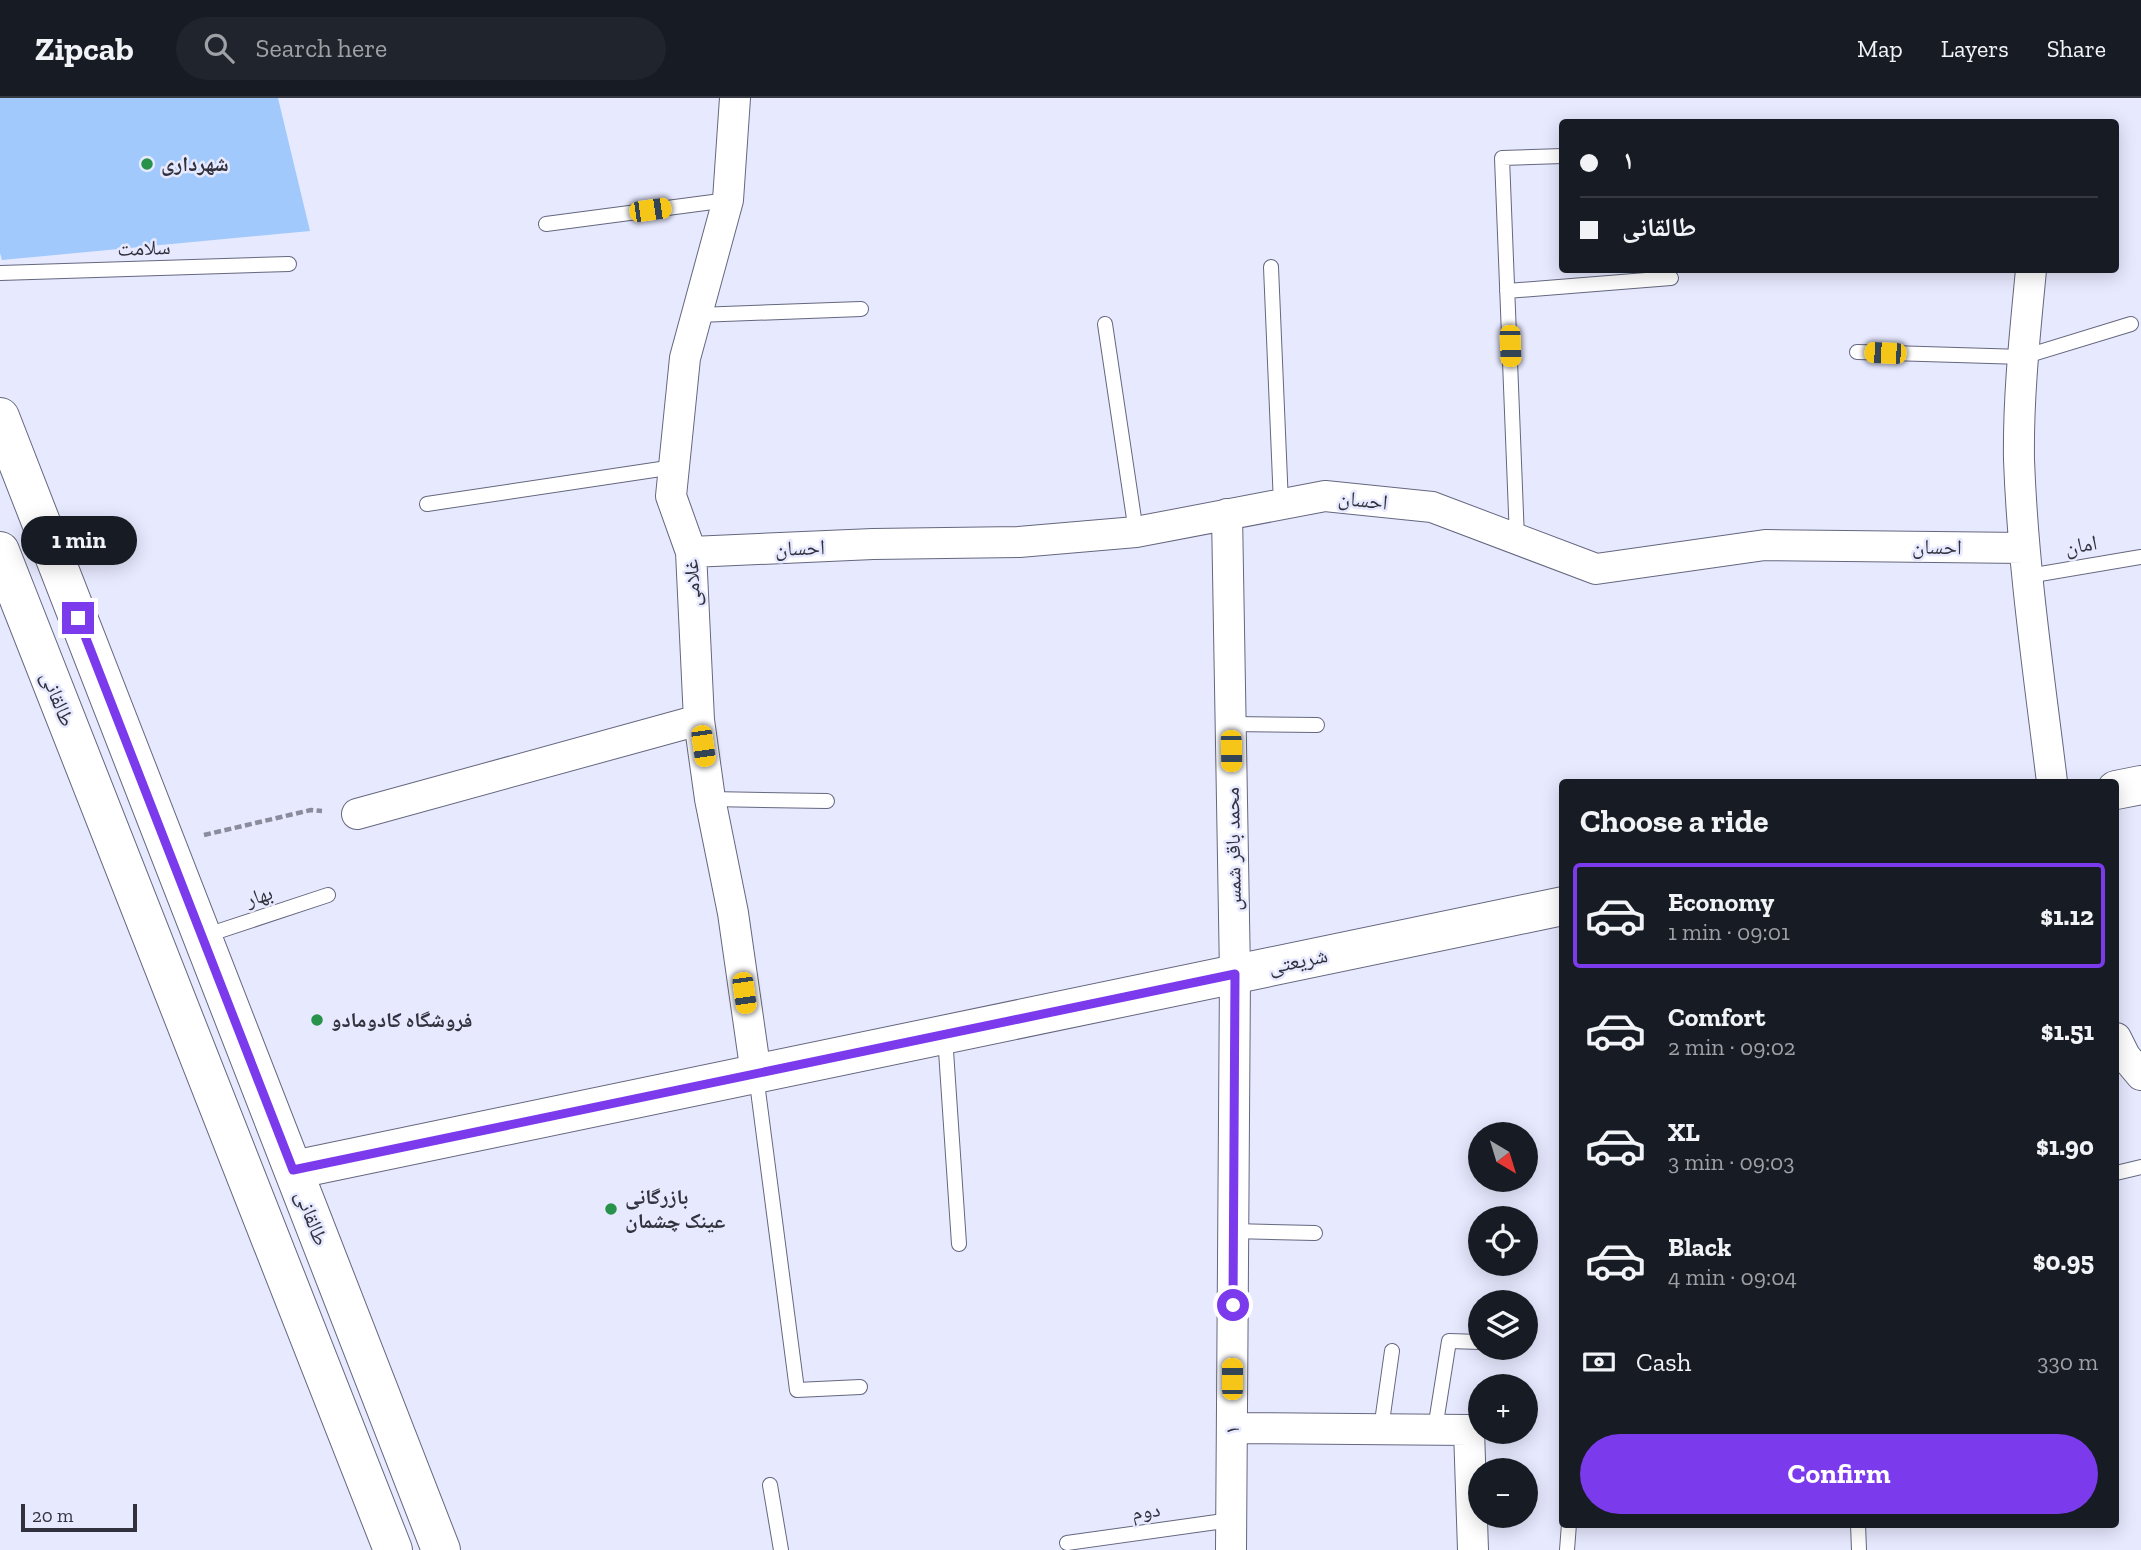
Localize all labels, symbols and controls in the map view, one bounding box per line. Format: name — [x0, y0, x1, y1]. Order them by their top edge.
search box — [176, 17, 666, 80]
text: Zipcab — [35, 29, 134, 68]
icon: search — [200, 29, 238, 67]
text: Search here — [256, 32, 387, 64]
text: Map — [1857, 34, 1903, 63]
text: Layers — [1941, 34, 2009, 63]
text: Share — [2047, 34, 2106, 63]
text: ۱ — [1622, 144, 1635, 176]
place label: شهرداری — [161, 151, 229, 176]
marker: شهرداری — [139, 156, 155, 172]
car — [628, 197, 673, 223]
text: طالقانی — [1622, 211, 1696, 243]
street label: سلامت — [117, 234, 171, 261]
car — [1499, 325, 1522, 367]
car — [1864, 342, 1907, 364]
street label: احسان — [1337, 484, 1389, 515]
callout: 1 min — [20, 517, 136, 566]
text: 1 min — [52, 526, 106, 554]
street label: امان — [2063, 529, 2099, 560]
street label: احسان — [775, 534, 825, 561]
street label: احسان — [1912, 534, 1962, 559]
street label: غلامی — [678, 558, 706, 607]
route end — [62, 602, 94, 634]
street label: طالقانی — [35, 668, 81, 730]
car — [690, 724, 717, 768]
car — [1221, 730, 1242, 772]
street label: محمد باقر شمس — [1219, 787, 1247, 911]
text: Choose a ride — [1580, 802, 1768, 840]
street label: بهار — [241, 879, 276, 912]
icon: car — [1584, 884, 1647, 947]
text: Economy — [1668, 886, 1774, 918]
text: $1.12 — [2040, 900, 2094, 932]
text: 1 min · 09:01 — [1668, 918, 1790, 946]
street label: شریعتی — [1266, 942, 1330, 980]
car — [731, 971, 758, 1015]
icon: car — [1584, 999, 1647, 1062]
text: Comfort — [1668, 1001, 1765, 1033]
place label: فروشگاه کادومادو — [331, 1007, 473, 1032]
marker: فروشگاه کادومادو — [309, 1012, 325, 1028]
text: $1.51 — [2041, 1015, 2094, 1047]
text: 2 min · 09:02 — [1668, 1033, 1796, 1061]
icon: car — [1584, 1114, 1647, 1177]
text: XL — [1668, 1116, 1700, 1148]
north arrow — [1468, 1122, 1538, 1192]
map controls — [1468, 1122, 1538, 1528]
text: $1.90 — [2036, 1130, 2094, 1162]
text: 3 min · 09:03 — [1668, 1148, 1795, 1176]
place label: بازرگانی عینک چشمان — [625, 1184, 725, 1233]
street label: طالقانی — [290, 1187, 334, 1249]
marker: بازرگانی عینک چشمان — [603, 1201, 619, 1217]
button: locate — [1468, 1206, 1538, 1276]
icon: car — [1584, 1229, 1647, 1292]
text: Black — [1668, 1231, 1731, 1263]
text: $0.95 — [2033, 1245, 2094, 1277]
text: 4 min · 09:04 — [1668, 1263, 1797, 1291]
route start — [1217, 1289, 1249, 1321]
button: layers — [1468, 1290, 1538, 1360]
icon: cash — [1580, 1343, 1618, 1381]
text: Cash — [1636, 1346, 1691, 1378]
text: 330 m — [2037, 1348, 2098, 1376]
car — [1222, 1358, 1243, 1400]
button: + — [1468, 1374, 1538, 1444]
street label: ۱ — [1219, 1425, 1244, 1435]
button: Confirm — [1580, 1434, 2098, 1514]
button: − — [1468, 1458, 1538, 1528]
street label: دوم — [1130, 1496, 1162, 1527]
scale bar — [21, 1501, 136, 1533]
text: 20 m — [32, 1504, 73, 1527]

